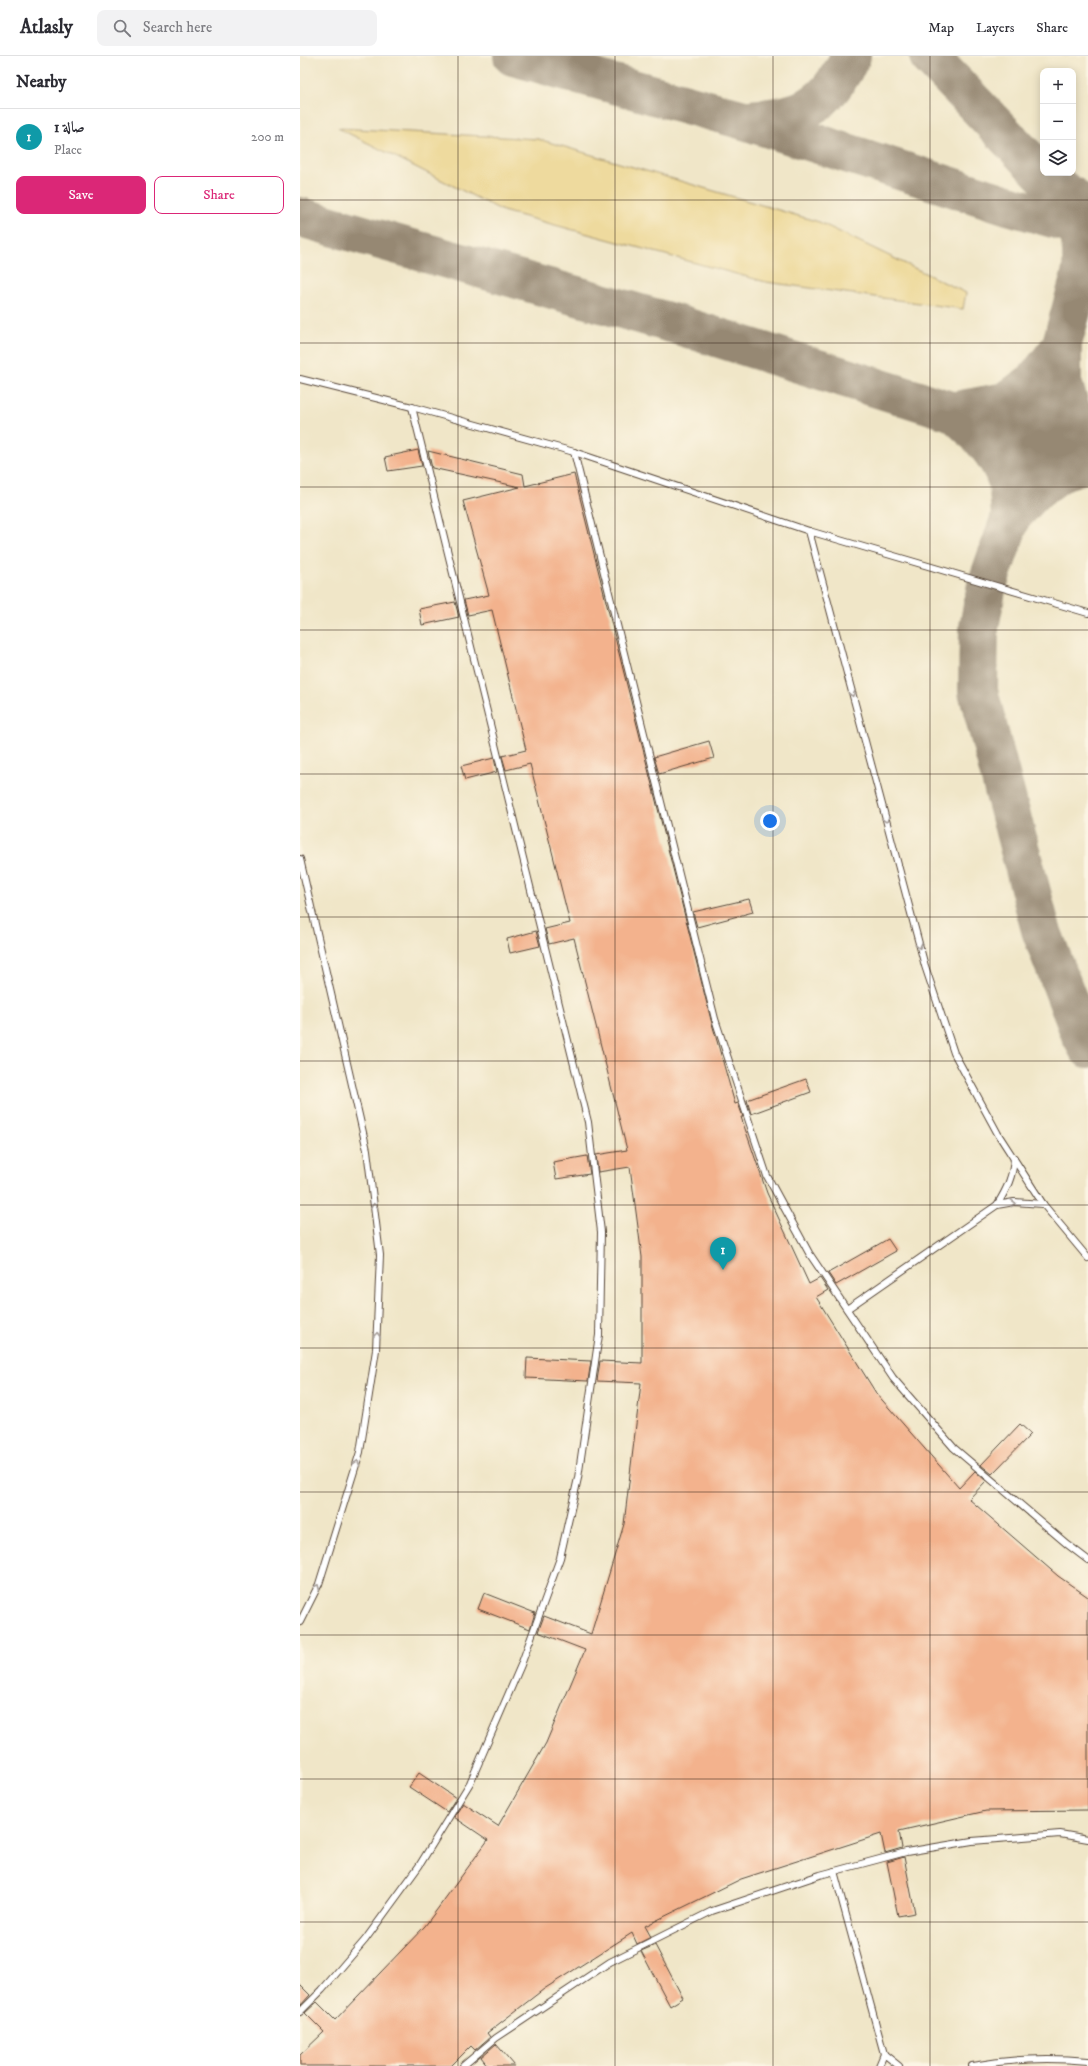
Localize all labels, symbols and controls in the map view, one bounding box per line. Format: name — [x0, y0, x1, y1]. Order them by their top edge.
search box — [97, 10, 377, 46]
text: Atlasly — [20, 16, 73, 39]
icon: search — [111, 17, 133, 39]
text: Search here — [143, 18, 212, 37]
text: Map — [928, 19, 954, 37]
text: Layers — [976, 19, 1014, 37]
text: Share — [1036, 19, 1068, 37]
map controls — [1040, 68, 1076, 176]
button: + — [1040, 68, 1076, 104]
text: Nearby — [16, 71, 66, 93]
button: − — [1040, 104, 1076, 140]
text: صالة 1 — [54, 118, 85, 137]
text: 1 — [27, 129, 31, 145]
text: 200 m — [251, 129, 284, 145]
button: layers — [1040, 140, 1076, 176]
text: Place — [54, 142, 82, 158]
button: Save — [16, 176, 146, 214]
button: Share — [154, 176, 284, 214]
one-way arrow — [814, 565, 822, 572]
one-way arrow — [847, 691, 856, 698]
your location — [760, 811, 780, 831]
one-way arrow — [881, 817, 889, 823]
one-way arrow — [914, 942, 923, 949]
one-way arrow — [1010, 1199, 1016, 1207]
one-way arrow — [370, 1203, 379, 1209]
pin: 1 — [710, 1237, 736, 1270]
one-way arrow — [372, 1332, 381, 1338]
one-way arrow — [352, 1460, 360, 1467]
one-way arrow — [312, 1584, 320, 1592]

